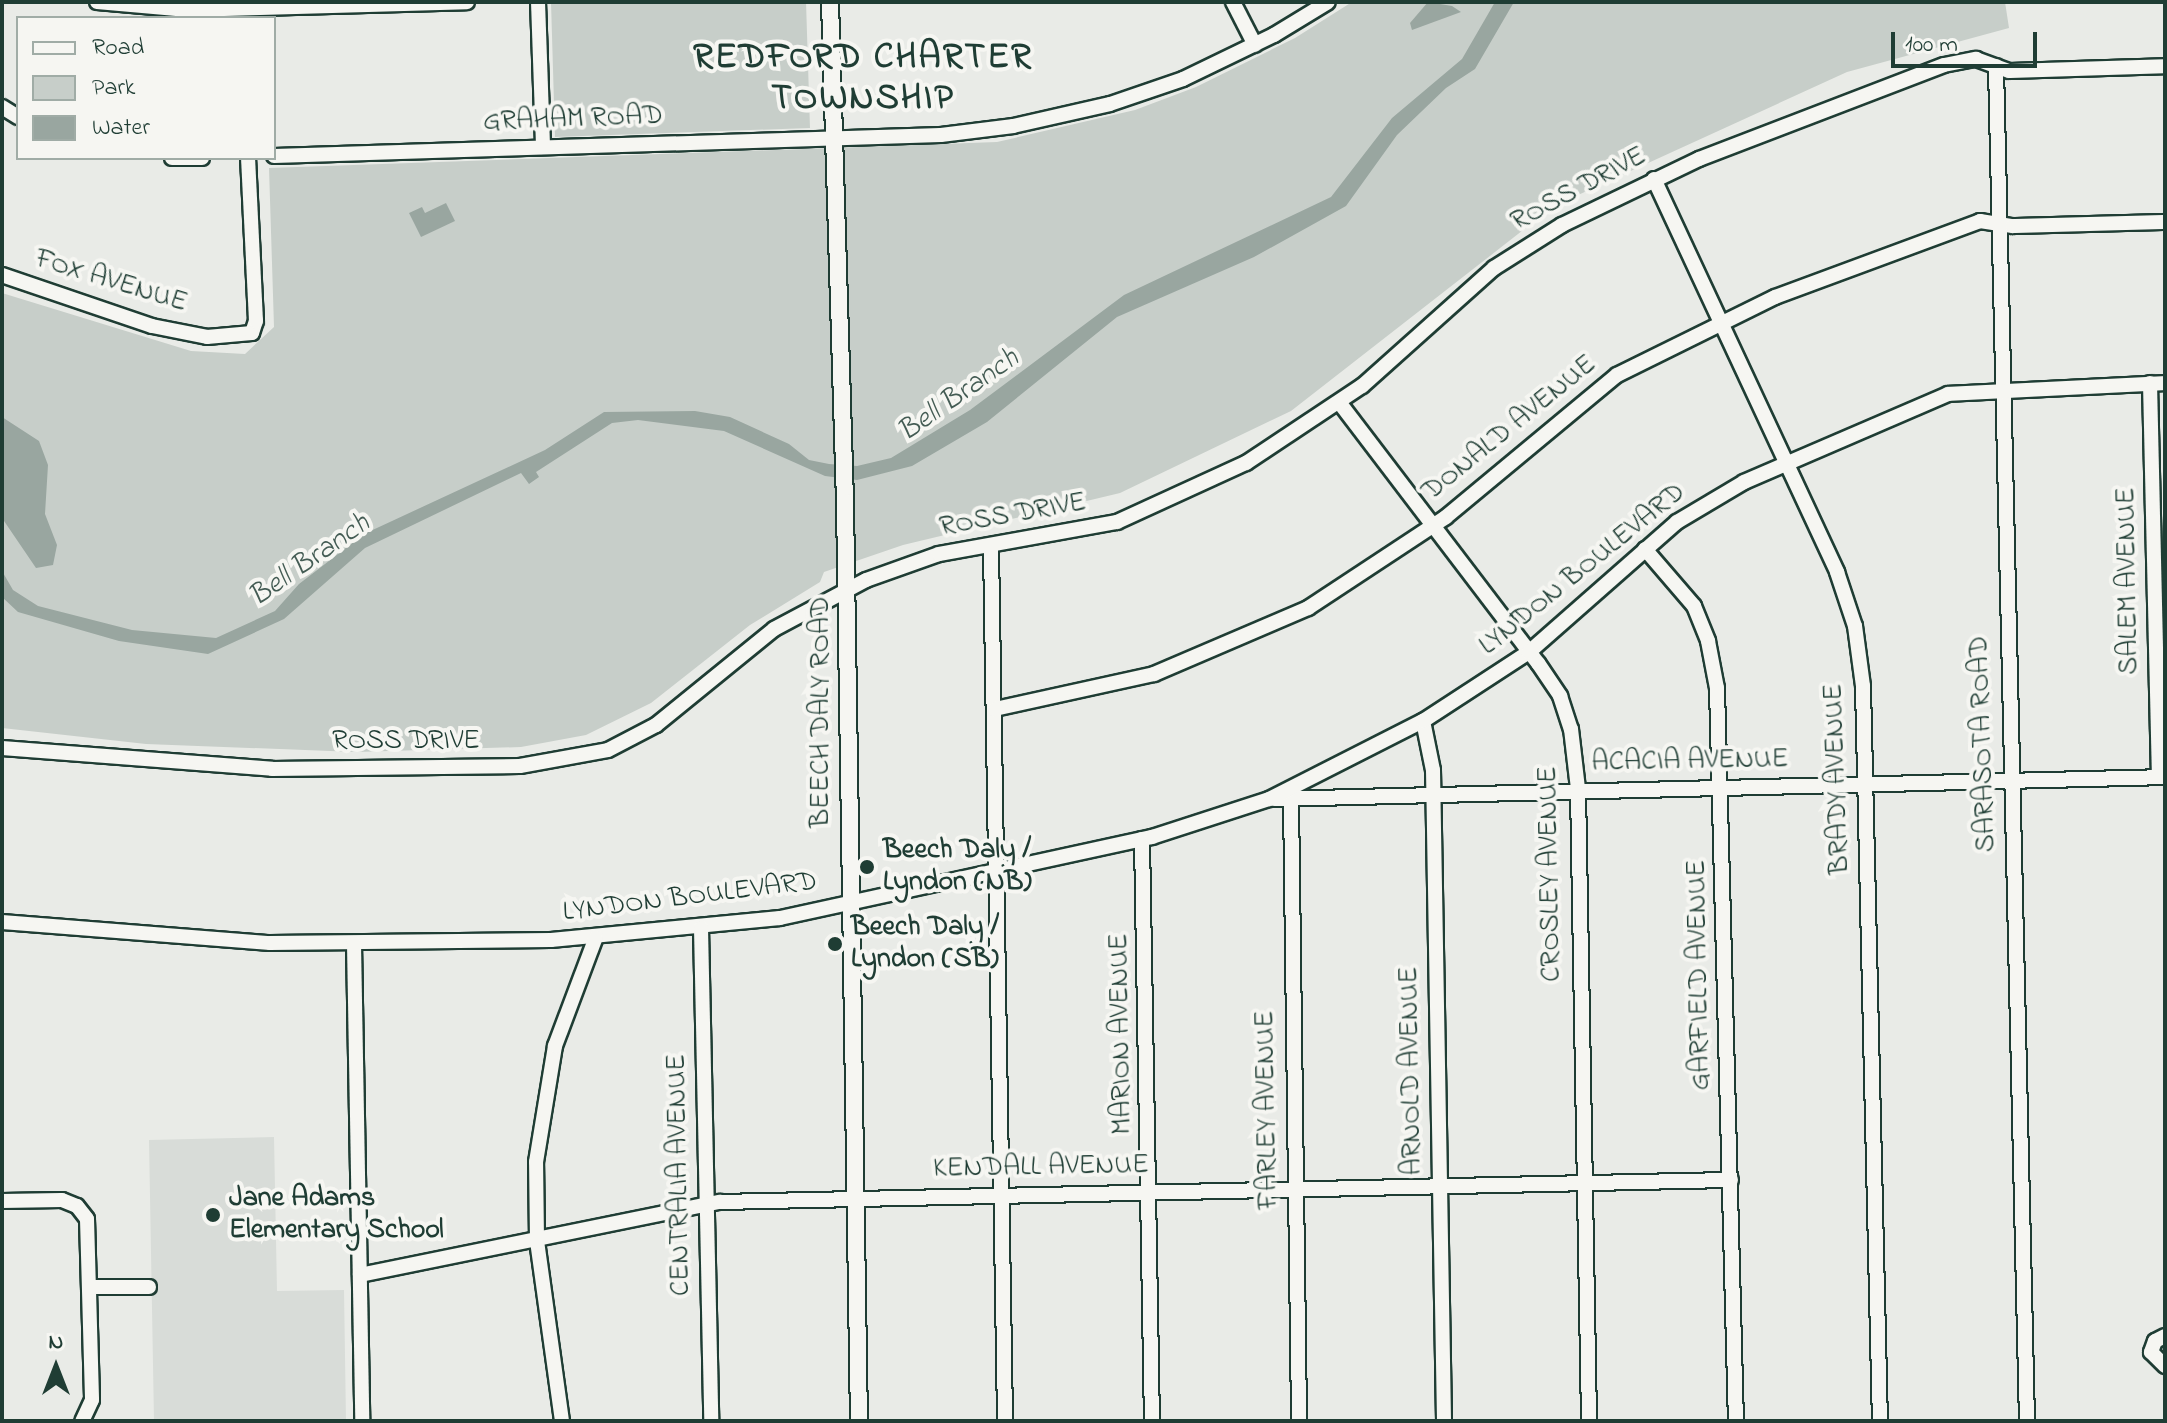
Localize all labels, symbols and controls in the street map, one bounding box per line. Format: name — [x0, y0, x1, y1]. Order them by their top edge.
legend — [16, 16, 276, 160]
scale bar — [1895, 16, 2041, 66]
text: 100 m — [1905, 28, 1958, 63]
text: Road — [92, 31, 144, 66]
district label: REDFORD CHARTER TOWNSHIP — [693, 36, 1033, 121]
text: Park — [92, 71, 135, 106]
street label: GRAHAM ROAD — [483, 100, 663, 140]
text: Water — [92, 111, 150, 146]
street label: ROSS DRIVE — [1506, 140, 1652, 240]
street label: FOX AVENUE — [31, 243, 191, 321]
water label: Bell Branch — [892, 341, 1026, 451]
street label: DONALD AVENUE — [1416, 349, 1604, 509]
street label: LYNDON BOULEVARD — [1473, 476, 1693, 664]
street label: ROSS DRIVE — [937, 487, 1089, 545]
street label: SALEM AVENUE — [2111, 487, 2147, 675]
water label: Bell Branch — [243, 506, 377, 616]
street label: BEECH DALY ROAD — [805, 596, 839, 828]
street label: SARASOTA ROAD — [1963, 635, 2005, 853]
street label: BRADY AVENUE — [1818, 683, 1858, 875]
street label: ROSS DRIVE — [332, 725, 480, 759]
street label: ACACIA AVENUE — [1591, 743, 1789, 781]
street label: CROSLEY AVENUE — [1532, 766, 1570, 982]
place label: Beech Daly / Lyndon (NB) — [883, 834, 1032, 900]
marker: Beech Daly / Lyndon (NB) — [858, 858, 876, 876]
street label: GARFIELD AVENUE — [1681, 859, 1719, 1091]
street label: LYNDON BOULEVARD — [561, 866, 819, 930]
place label: Beech Daly / Lyndon (SB) — [851, 911, 999, 977]
street label: MARION AVENUE — [1103, 933, 1141, 1135]
marker: Beech Daly / Lyndon (SB) — [826, 935, 844, 953]
street label: ARNOLD AVENUE — [1393, 966, 1431, 1176]
street label: FARLEY AVENUE — [1249, 1010, 1287, 1210]
street label: CENTRALIA AVENUE — [661, 1054, 699, 1296]
street label: KENDALL AVENUE — [933, 1149, 1149, 1187]
place label: Jane Adams Elementary School — [229, 1182, 444, 1248]
marker: Jane Adams Elementary School — [204, 1206, 222, 1224]
north arrow — [16, 1327, 96, 1407]
text: N — [49, 1327, 63, 1359]

